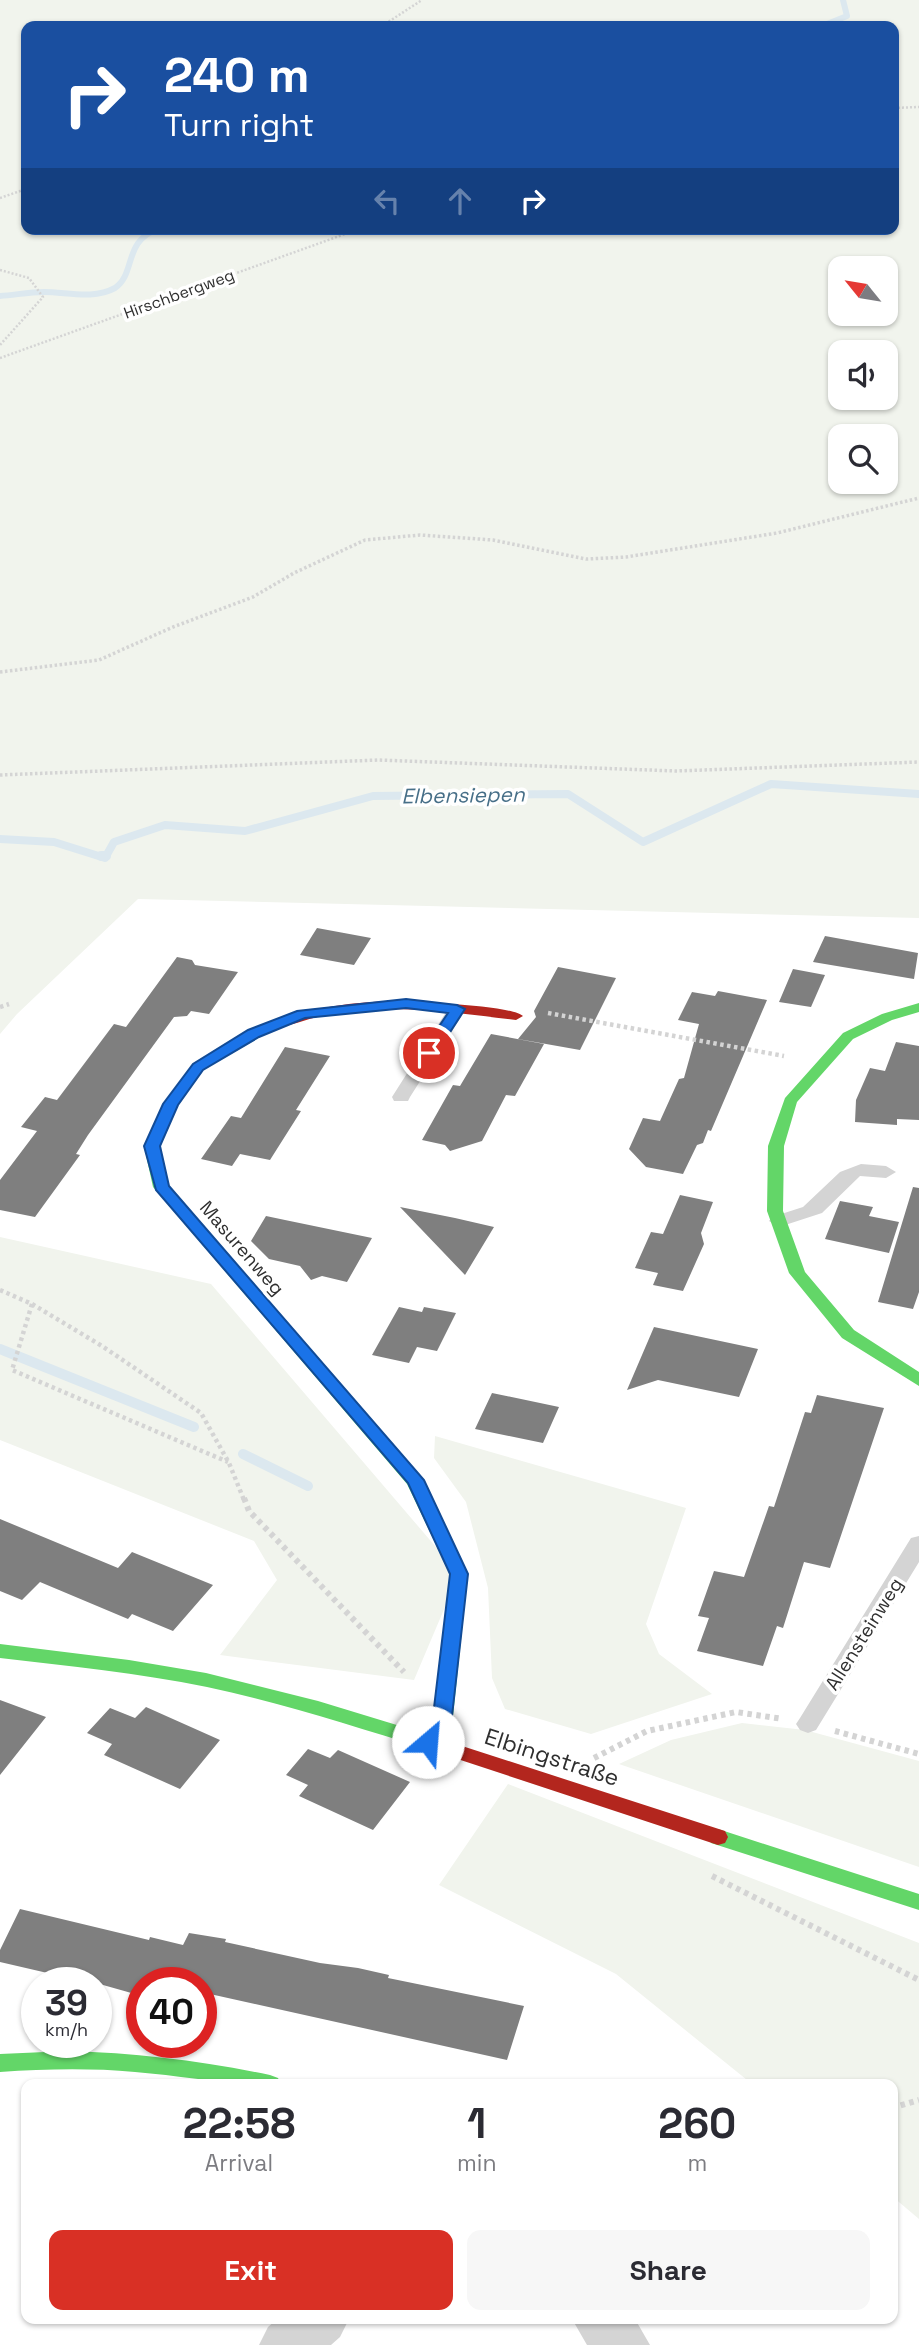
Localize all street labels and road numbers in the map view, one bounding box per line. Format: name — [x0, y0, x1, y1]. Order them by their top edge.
street label: Hirschbergweg — [121, 264, 237, 324]
street label: Masurenweg — [194, 1196, 290, 1300]
street label: Allensteinweg — [819, 1573, 909, 1695]
street label: Elbingstraße — [481, 1721, 623, 1793]

